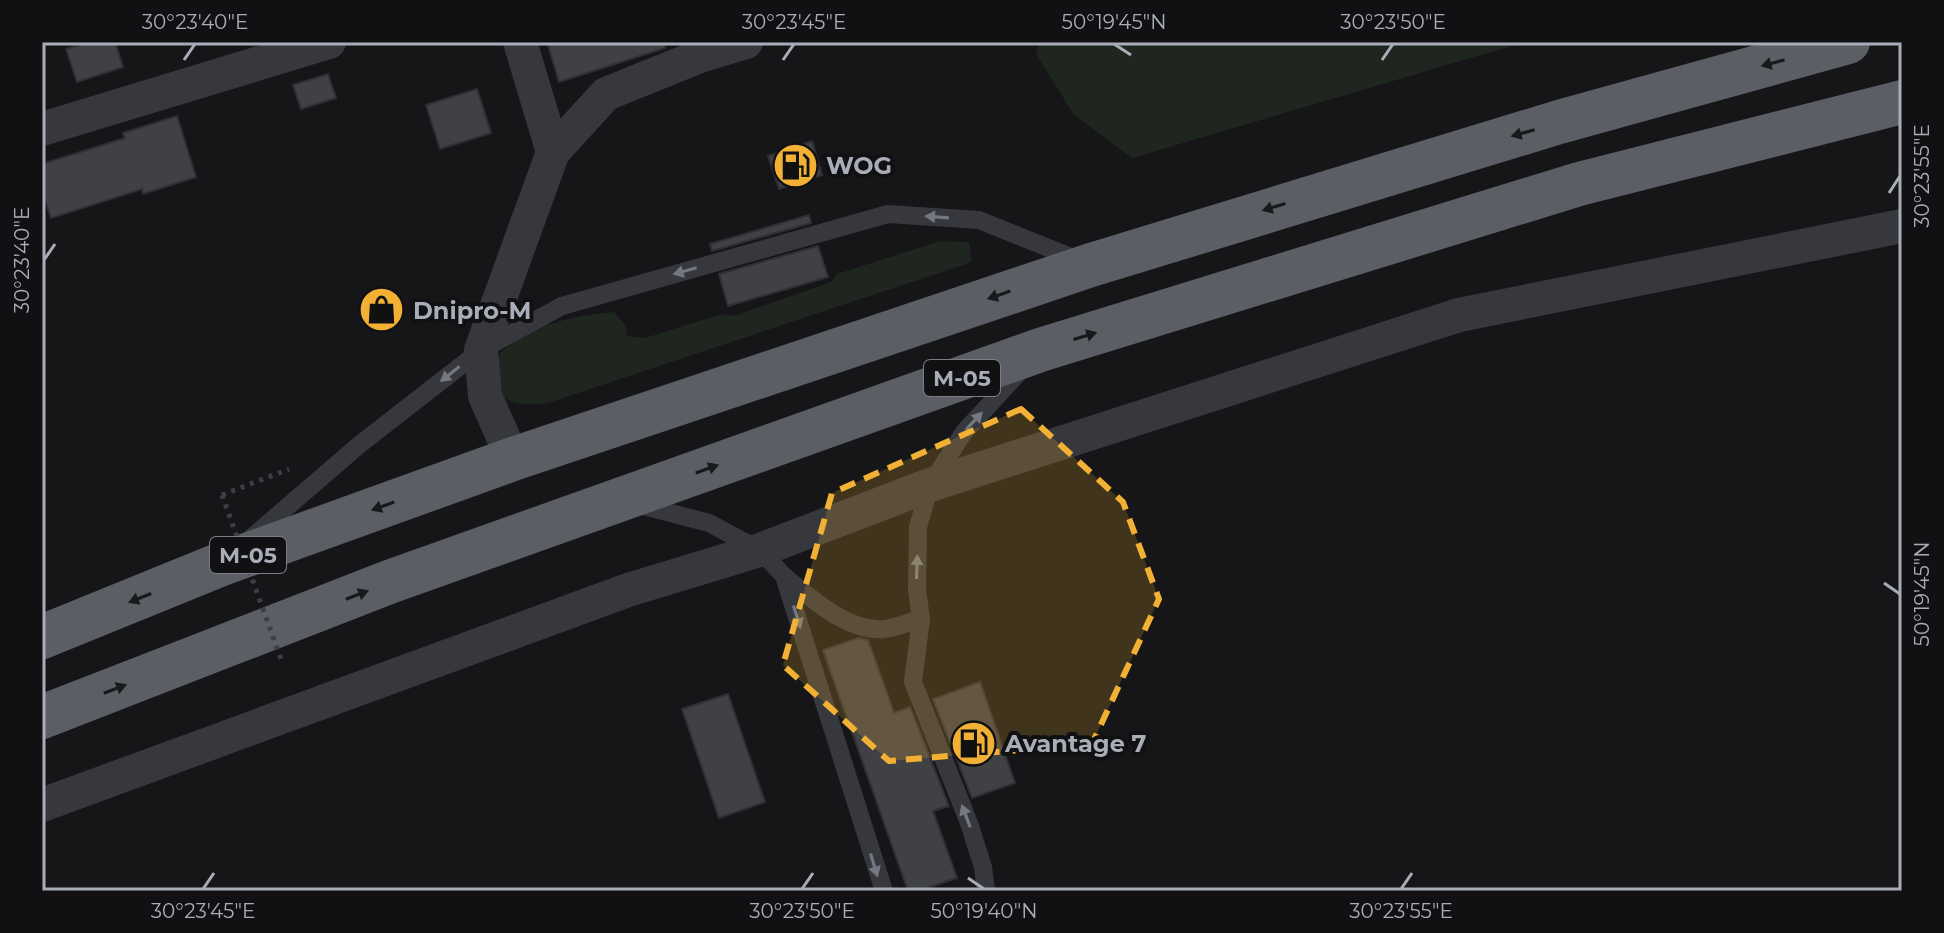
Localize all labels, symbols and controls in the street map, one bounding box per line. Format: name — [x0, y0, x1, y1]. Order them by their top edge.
text: 30°23'40"E — [142, 10, 248, 34]
text: 30°23'45"E — [742, 10, 846, 34]
text: 50°19'45"N — [1062, 10, 1166, 34]
text: 30°23'50"E — [1340, 10, 1446, 34]
one-way arrow — [1761, 57, 1785, 70]
text: 30°23'55"E — [1910, 124, 1934, 228]
one-way arrow — [1510, 127, 1534, 140]
fuel station icon: WOG — [771, 141, 819, 189]
place label: WOG — [826, 151, 892, 180]
one-way arrow — [1261, 201, 1285, 214]
text: 30°23'40"E — [10, 207, 34, 313]
one-way arrow — [924, 210, 949, 223]
one-way arrow — [673, 265, 697, 278]
shop icon: Dnipro-M — [358, 286, 406, 334]
one-way arrow — [987, 290, 1011, 302]
place label: Dnipro-M — [413, 296, 531, 325]
one-way arrow — [1073, 330, 1097, 342]
road number: М-05 — [924, 360, 1000, 396]
one-way arrow — [440, 366, 460, 382]
one-way arrow — [964, 412, 982, 431]
one-way arrow — [695, 462, 719, 475]
one-way arrow — [371, 500, 395, 513]
road number: М-05 — [210, 537, 286, 573]
text: 50°19'45"N — [1910, 542, 1934, 646]
one-way arrow — [911, 554, 924, 579]
one-way arrow — [345, 588, 369, 601]
one-way arrow — [128, 591, 152, 604]
one-way arrow — [791, 605, 804, 629]
one-way arrow — [103, 682, 127, 695]
fuel station icon: Avantage 7 — [950, 719, 998, 767]
place label: Avantage 7 — [1004, 729, 1147, 758]
one-way arrow — [959, 804, 972, 828]
one-way arrow — [868, 853, 881, 877]
text: 30°23'45"E — [151, 899, 255, 923]
text: 30°23'50"E — [749, 899, 855, 923]
text: 50°19'40"N — [931, 899, 1037, 923]
text: 30°23'55"E — [1349, 899, 1453, 923]

